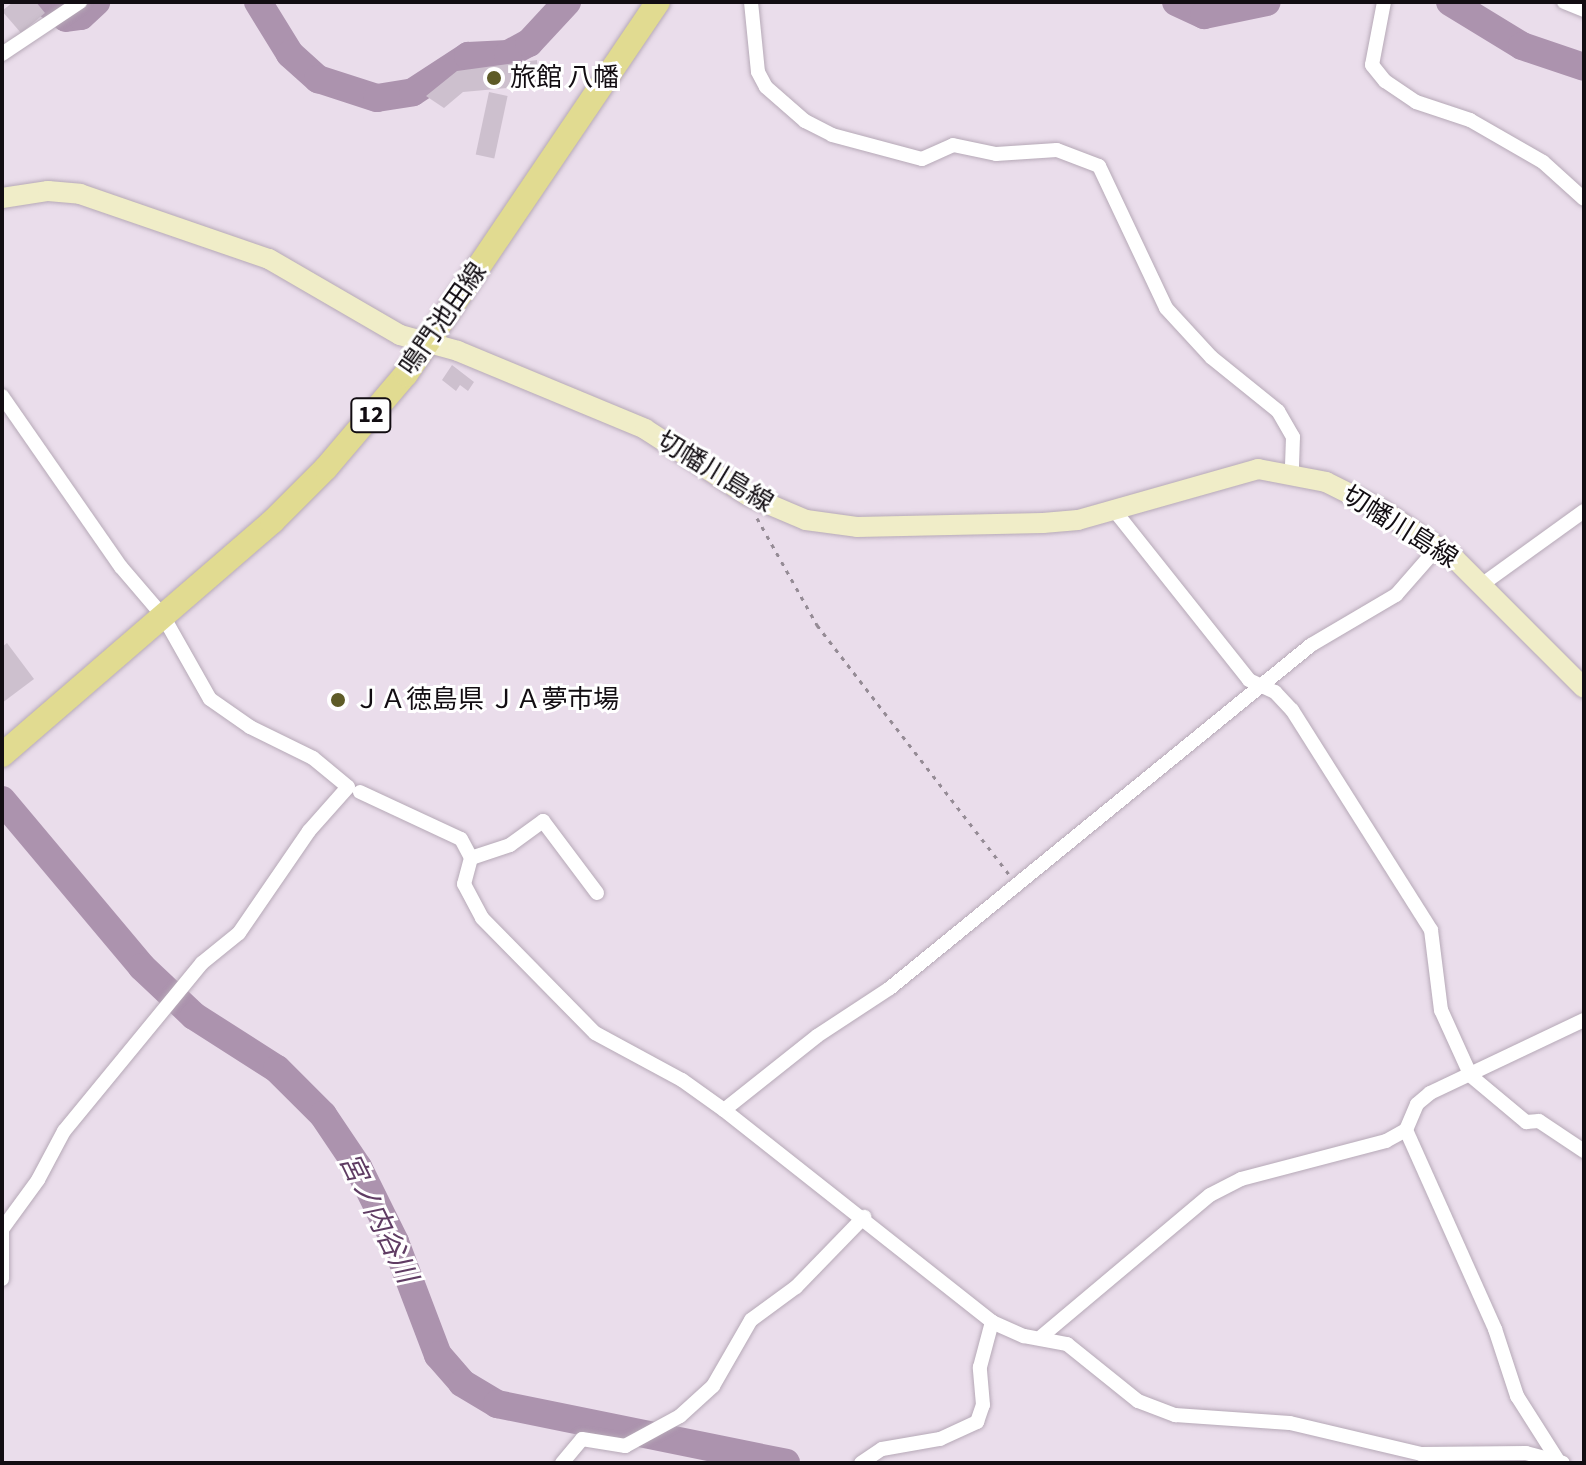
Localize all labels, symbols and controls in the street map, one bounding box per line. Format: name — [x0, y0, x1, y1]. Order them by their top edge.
place label: 旅館 八幡 — [510, 62, 619, 94]
marker: 旅館 八幡 — [485, 69, 503, 87]
street label: 鳴門池田線 — [393, 257, 493, 381]
road number: 12 — [349, 395, 393, 435]
street label: 切幡川島線 — [651, 425, 779, 519]
street label: 切幡川島線 — [1337, 479, 1463, 575]
place label: ＪＡ徳島県 ＪＡ夢市場 — [354, 684, 619, 716]
marker: ＪＡ徳島県 ＪＡ夢市場 — [329, 691, 347, 709]
water label: 宮ノ内谷川 — [332, 1148, 424, 1288]

